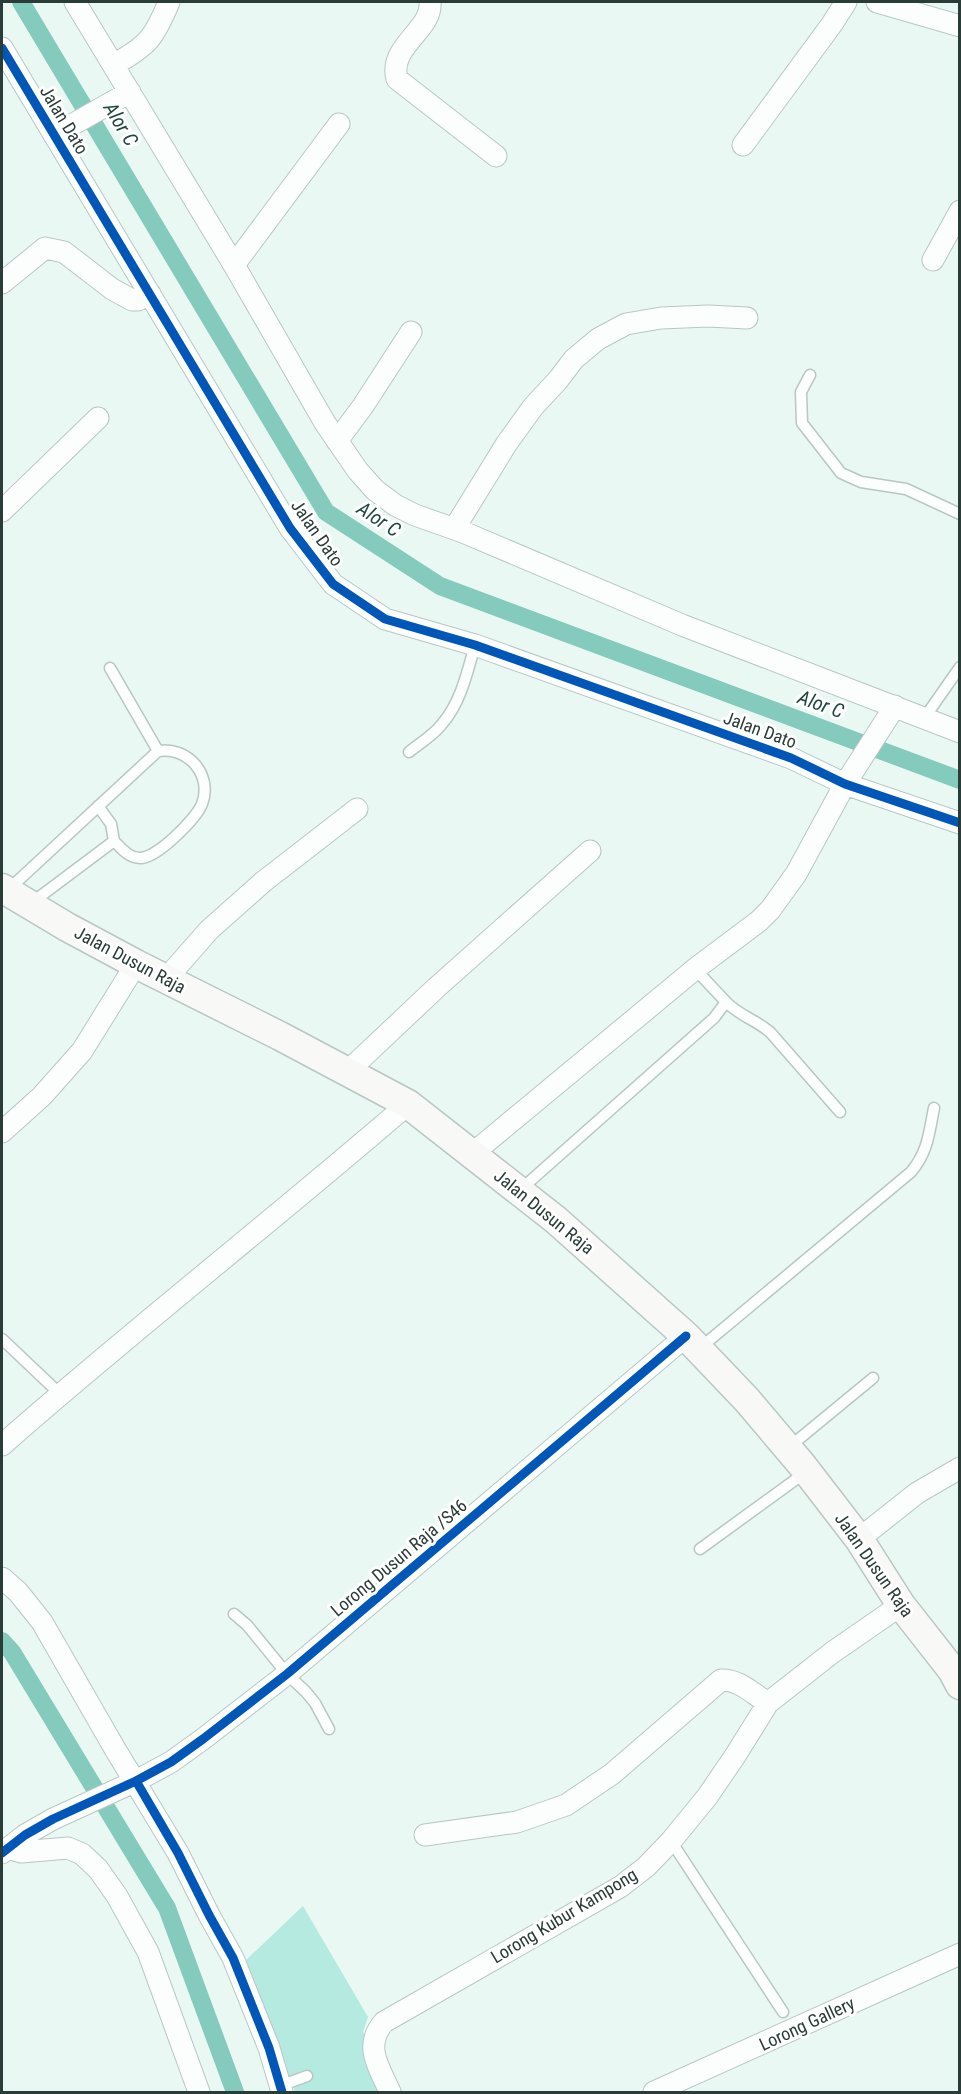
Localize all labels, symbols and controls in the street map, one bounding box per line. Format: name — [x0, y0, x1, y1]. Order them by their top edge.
street label: Jalan Dato — [36, 82, 93, 158]
water label: Alor C — [98, 97, 143, 150]
street label: Jalan Dato — [287, 496, 348, 570]
water label: Alor C — [352, 496, 405, 542]
water label: Alor C — [794, 684, 847, 723]
street label: Jalan Dato — [721, 707, 799, 752]
street label: Jalan Dusun Raja — [71, 922, 189, 998]
street label: Jalan Dusun Raja — [490, 1165, 599, 1258]
street label: Lorong Dusun Raja /S46 — [326, 1495, 471, 1621]
street label: Jalan Dusun Raja — [831, 1509, 918, 1621]
street label: Lorong Kubur Kampong — [487, 1864, 641, 1967]
street label: Lorong Gallery — [756, 1992, 858, 2055]

